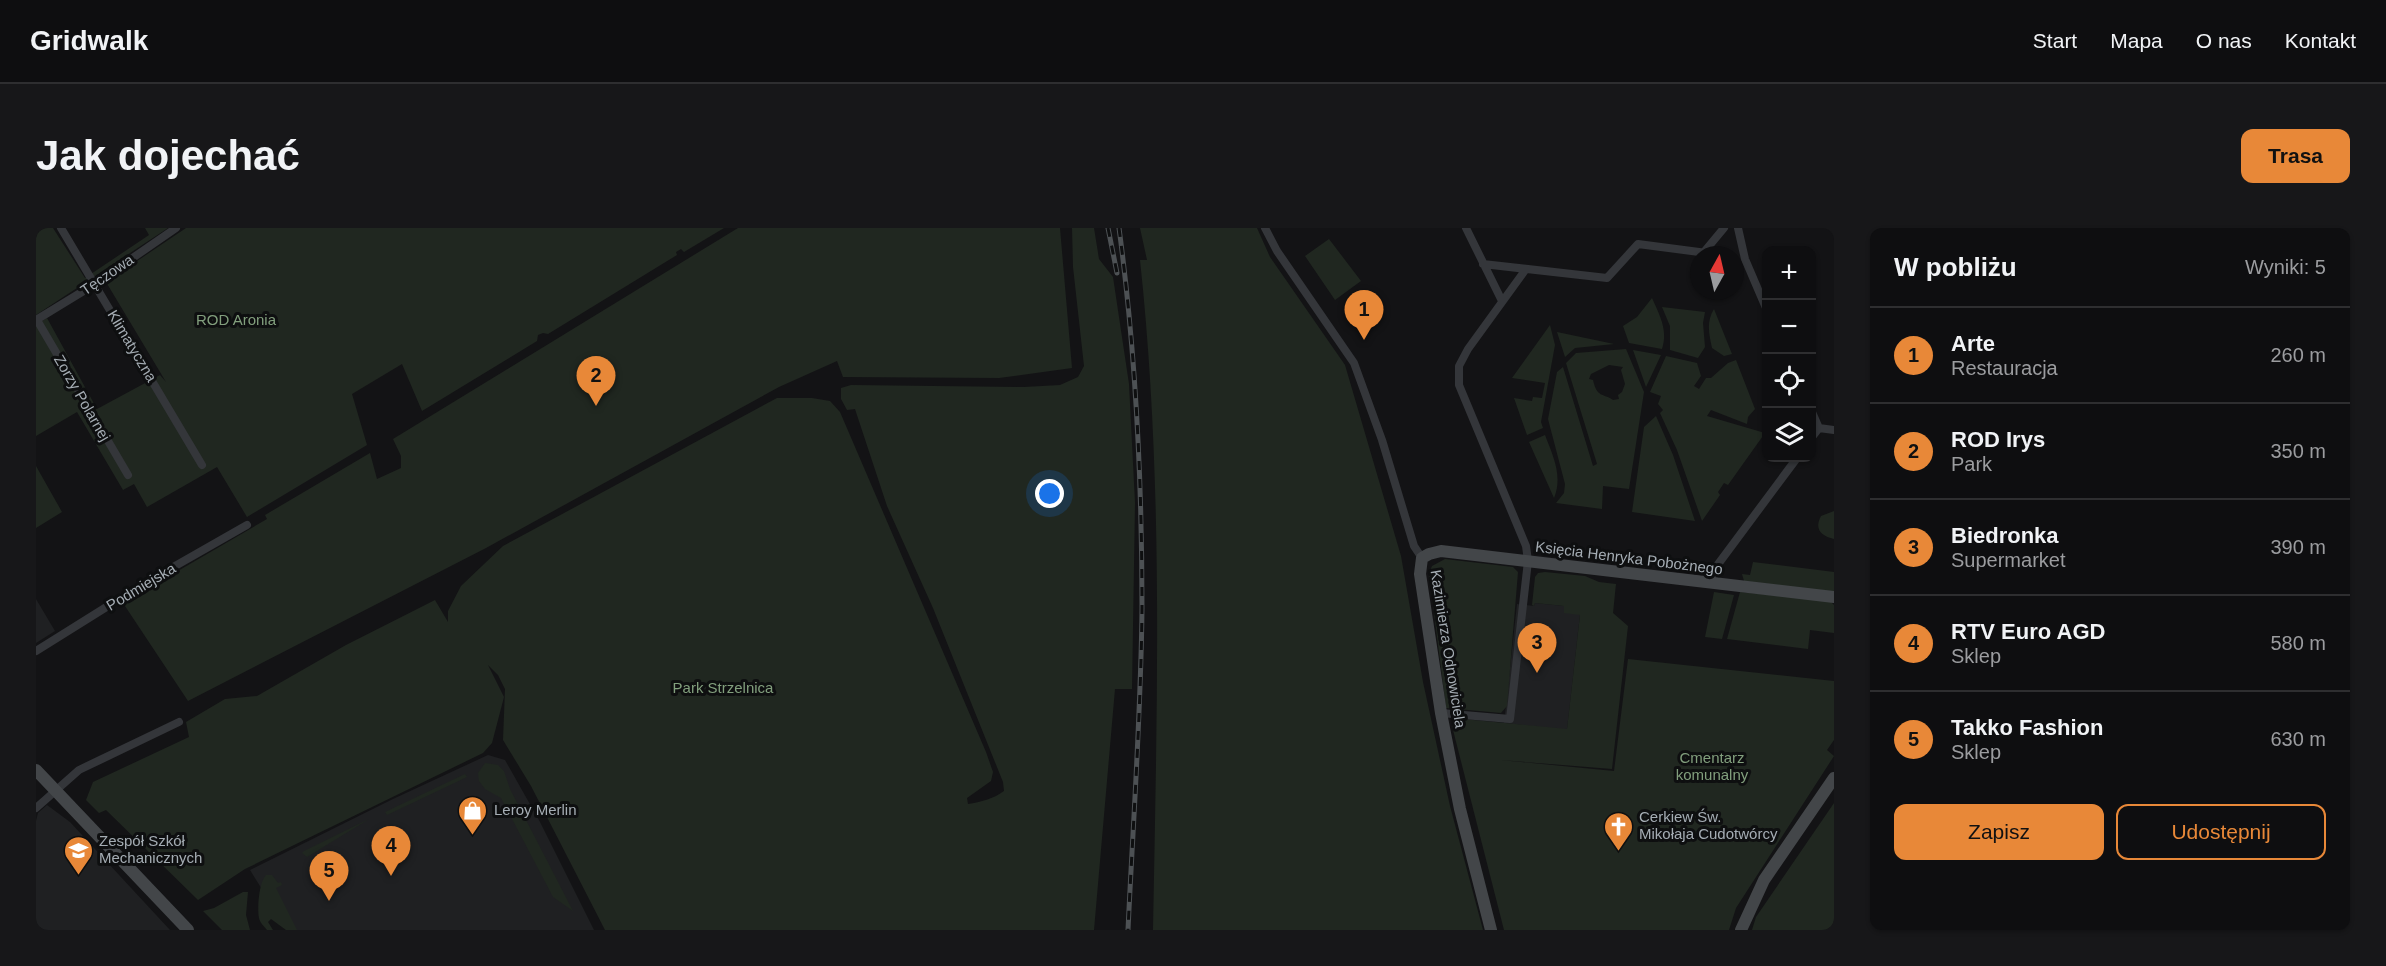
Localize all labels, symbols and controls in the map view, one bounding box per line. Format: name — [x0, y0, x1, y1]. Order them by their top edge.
text: Gridwalk — [30, 25, 148, 56]
text: Start — [2033, 29, 2077, 52]
text: Mapa — [2110, 29, 2163, 52]
text: O nas — [2196, 29, 2252, 52]
text: Kontakt — [2285, 29, 2356, 52]
button: Trasa — [2241, 129, 2350, 183]
text: Jak dojechać — [36, 132, 300, 179]
north arrow — [1690, 246, 1744, 300]
map controls — [1762, 246, 1816, 462]
button: + — [1762, 246, 1816, 300]
street label: Tęczowa — [77, 250, 137, 298]
text: W pobliżu — [1894, 252, 2017, 282]
text: Wyniki: 5 — [2245, 256, 2326, 278]
pin: 1 — [1344, 291, 1384, 340]
button: − — [1762, 300, 1816, 354]
street label: Klimatyczna — [104, 307, 161, 385]
park label: ROD Aronia — [196, 311, 277, 328]
text: Arte — [1951, 331, 1995, 356]
text: 1 — [1908, 344, 1919, 366]
text: 260 m — [2270, 344, 2326, 366]
street label: Zorzy Polarnej — [51, 352, 114, 444]
button: locate — [1762, 354, 1816, 408]
pin: 2 — [576, 356, 616, 406]
text: Restauracja — [1951, 357, 2058, 379]
button: layers — [1762, 408, 1816, 462]
text: ROD Irys — [1951, 427, 2045, 452]
text: 2 — [1908, 440, 1919, 462]
text: 350 m — [2270, 440, 2326, 462]
text: Park — [1951, 453, 1992, 475]
your location — [1035, 479, 1064, 508]
text: Biedronka — [1951, 523, 2059, 548]
text: 3 — [1908, 536, 1919, 558]
text: 390 m — [2270, 536, 2326, 558]
street label: Księcia Henryka Pobożnego — [1535, 538, 1724, 577]
text: Supermarket — [1951, 549, 2066, 571]
street label: Podmiejska — [103, 559, 179, 614]
street label: Kazimierza Odnowiciela — [1428, 569, 1470, 730]
text: RTV Euro AGD — [1951, 619, 2105, 644]
pin: 3 — [1518, 624, 1556, 673]
text: 4 — [1908, 632, 1919, 654]
text: 580 m — [2270, 632, 2326, 654]
text: Sklep — [1951, 645, 2001, 667]
park label: Park Strzelnica — [673, 679, 774, 696]
text: Takko Fashion — [1951, 715, 2103, 740]
text: 5 — [1908, 728, 1919, 750]
text: 630 m — [2270, 728, 2326, 750]
text: Sklep — [1951, 741, 2001, 763]
park label: Cmentarz komunalny — [1676, 749, 1749, 783]
shop icon: Leroy Merlin — [457, 794, 489, 836]
place label: Leroy Merlin — [494, 801, 577, 818]
button: Zapisz — [1894, 804, 2104, 860]
button: Udostępnij — [2116, 804, 2326, 860]
place label: Cerkiew Św. Mikołaja Cudotwórcy — [1639, 808, 1778, 842]
church icon: Cerkiew Św. Mikołaja Cudotwórcy — [1602, 810, 1634, 852]
pin: 4 — [372, 826, 410, 876]
place label: Zespół Szkół Mechanicznych — [99, 832, 202, 866]
school or university icon: Zespół Szkół Mechanicznych — [62, 834, 94, 876]
pin: 5 — [310, 852, 348, 901]

